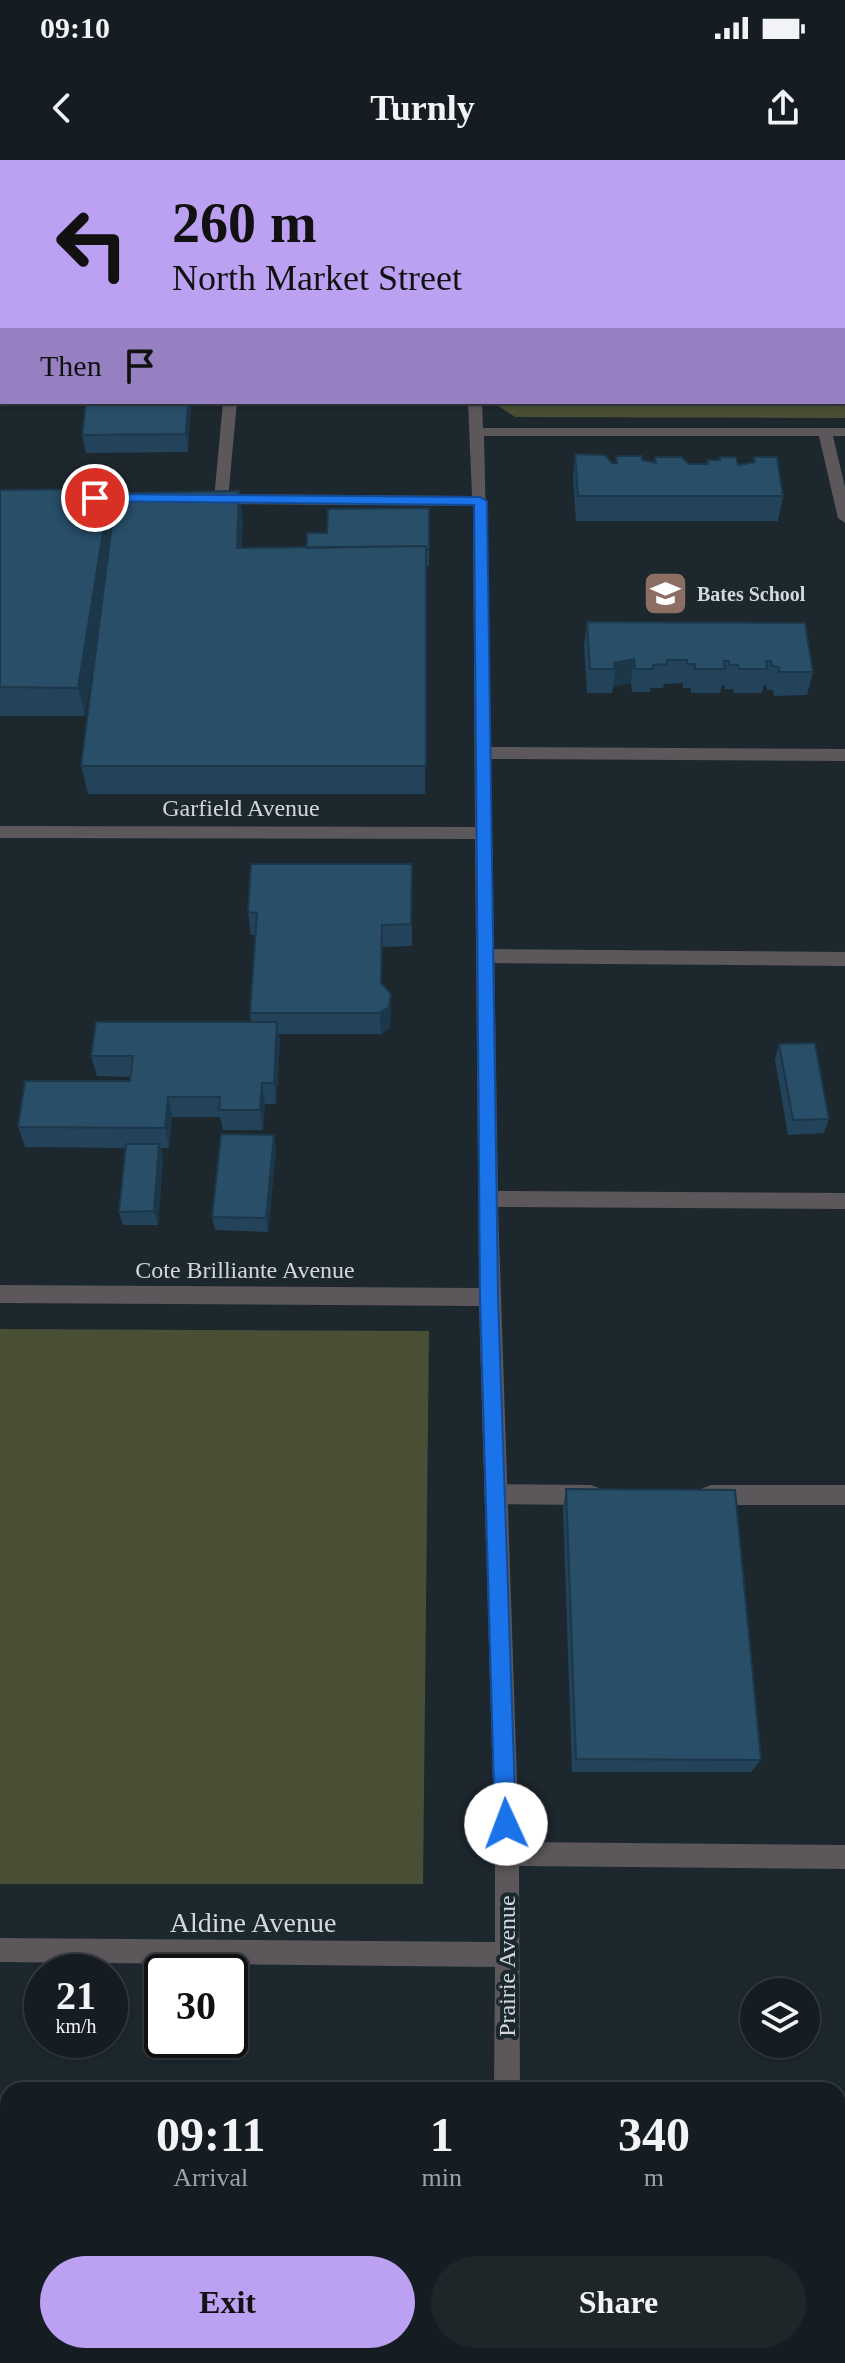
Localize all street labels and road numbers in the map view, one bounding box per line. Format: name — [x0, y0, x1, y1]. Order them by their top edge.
street label: Garfield Avenue — [162, 795, 320, 821]
street label: Cote Brilliante Avenue — [135, 1257, 355, 1283]
street label: Prairie Avenue — [494, 1895, 520, 2037]
street label: Aldine Avenue — [170, 1907, 336, 1938]

